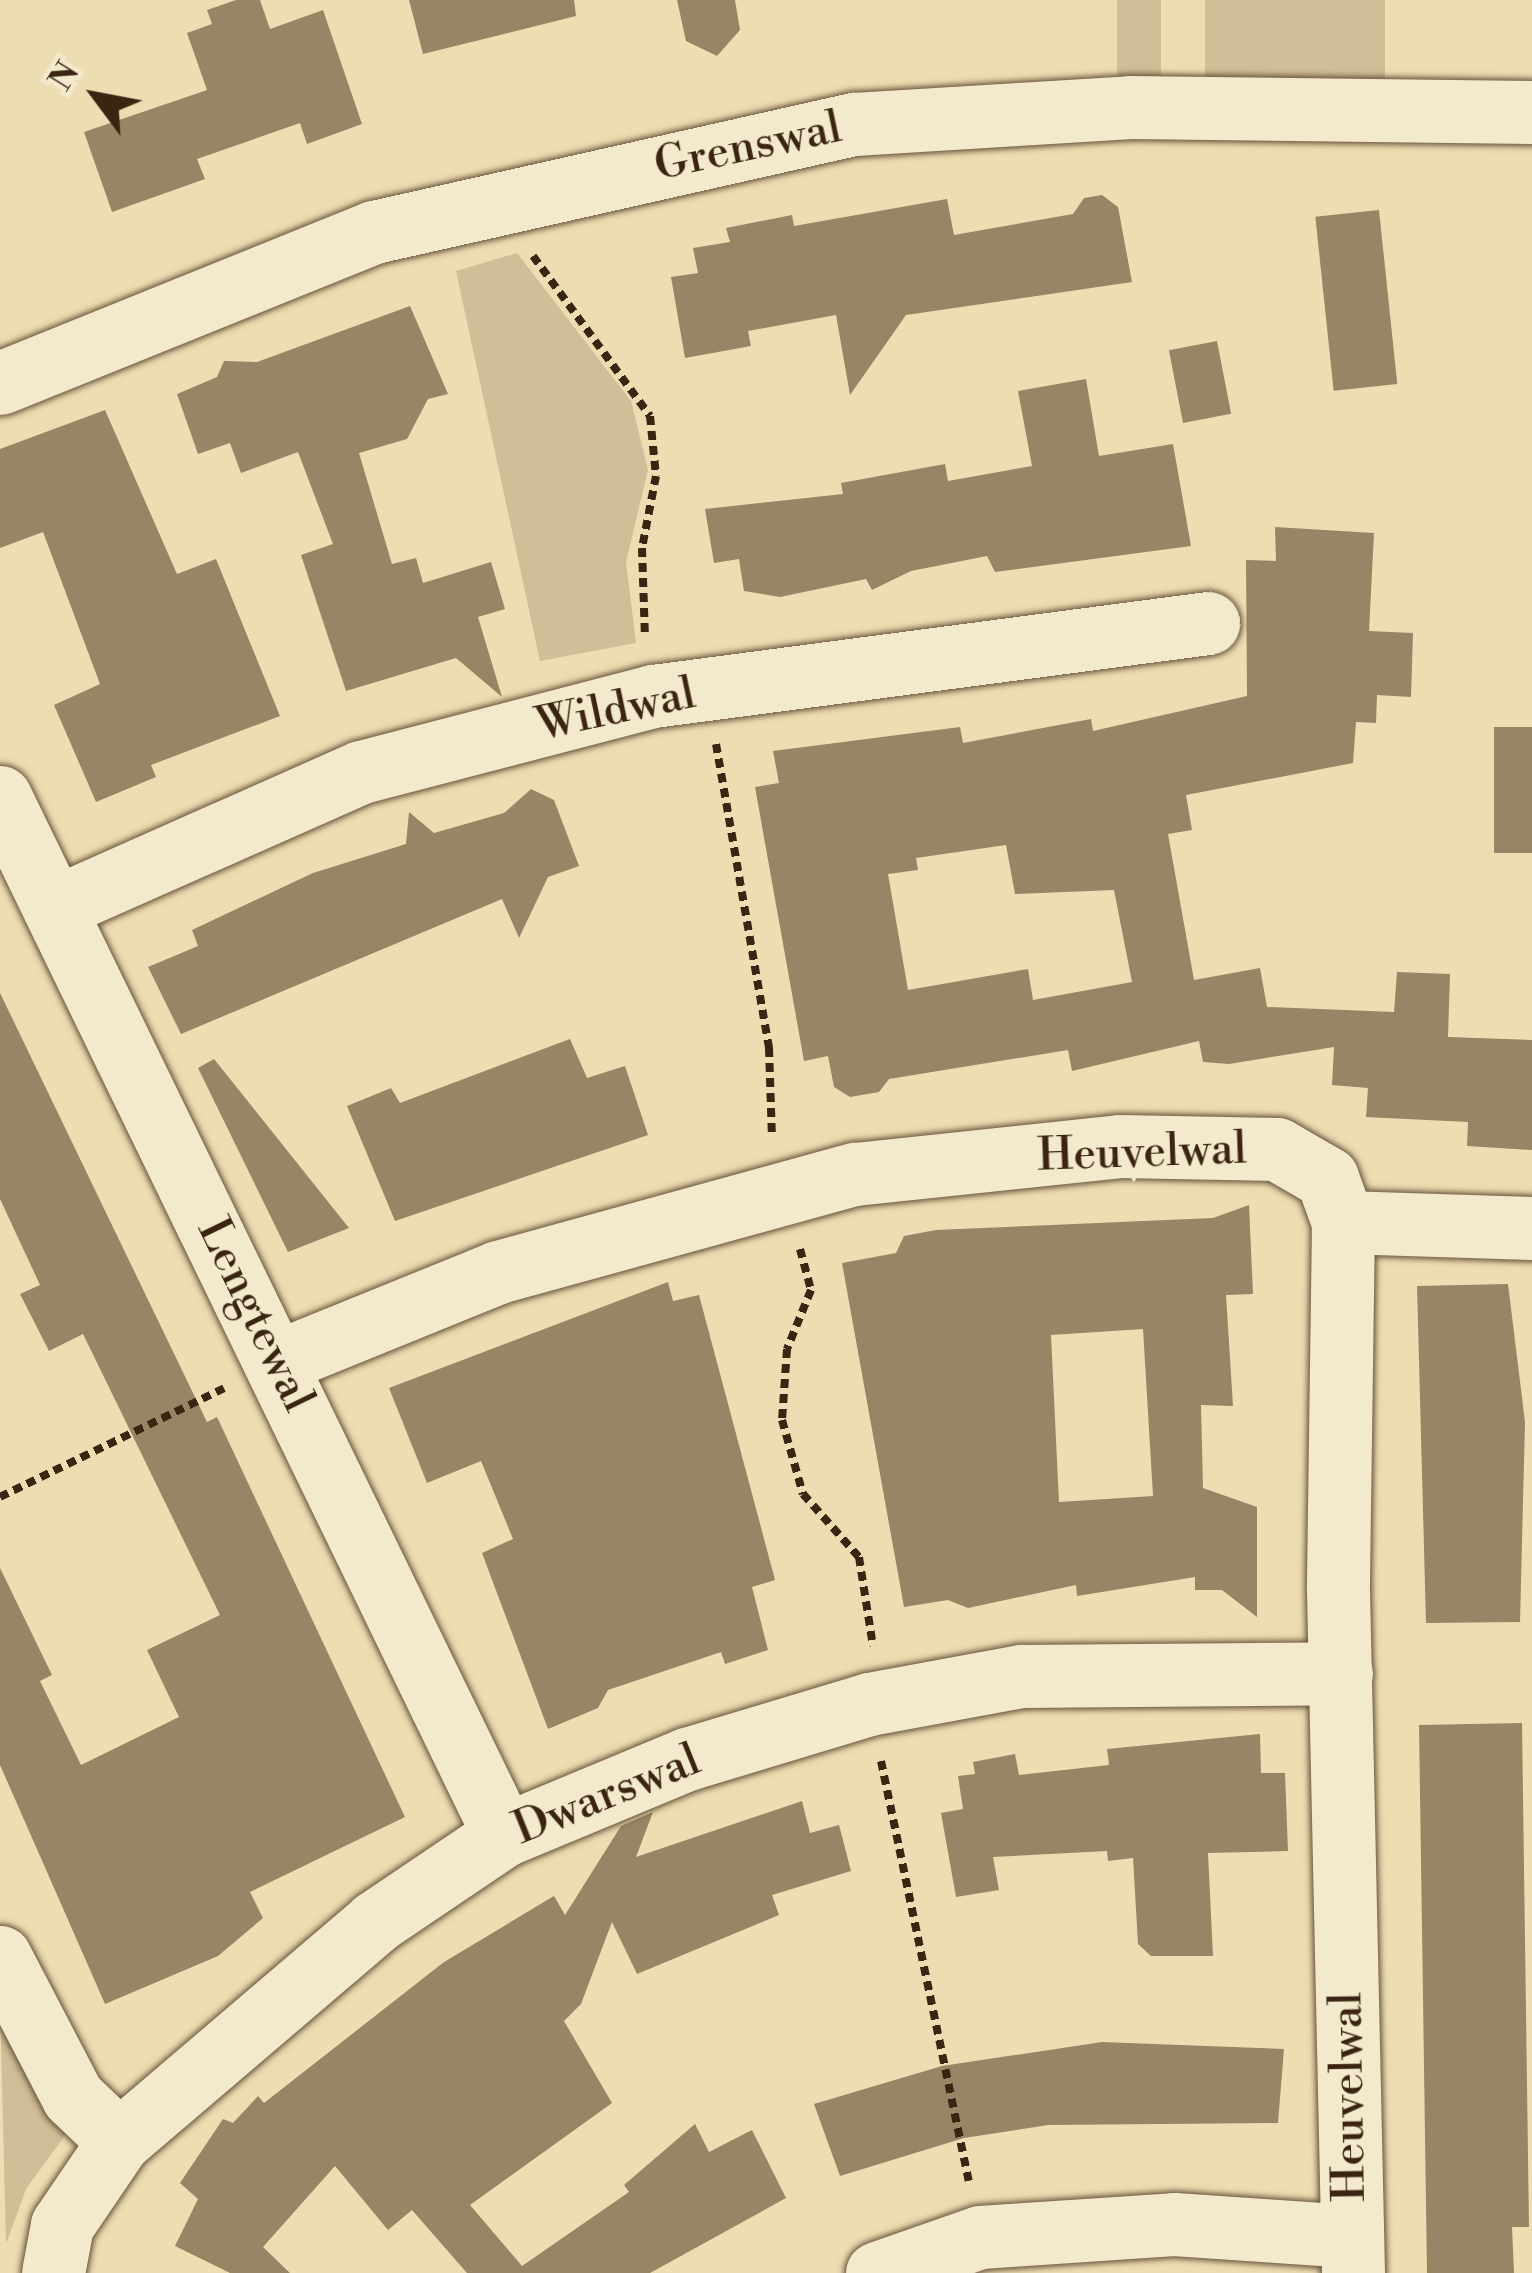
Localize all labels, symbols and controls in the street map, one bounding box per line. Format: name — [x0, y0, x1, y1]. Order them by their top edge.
north arrow — [36, 36, 156, 156]
text: N — [41, 55, 89, 99]
street label: Grenswal — [650, 101, 846, 193]
street label: Wildwal — [532, 667, 700, 753]
street label: Heuvelwal — [1036, 1122, 1248, 1184]
street label: Lengtewal — [185, 1210, 325, 1420]
street label: Dwarswal — [506, 1733, 708, 1857]
street label: Heuvelwal — [1320, 1992, 1378, 2202]

